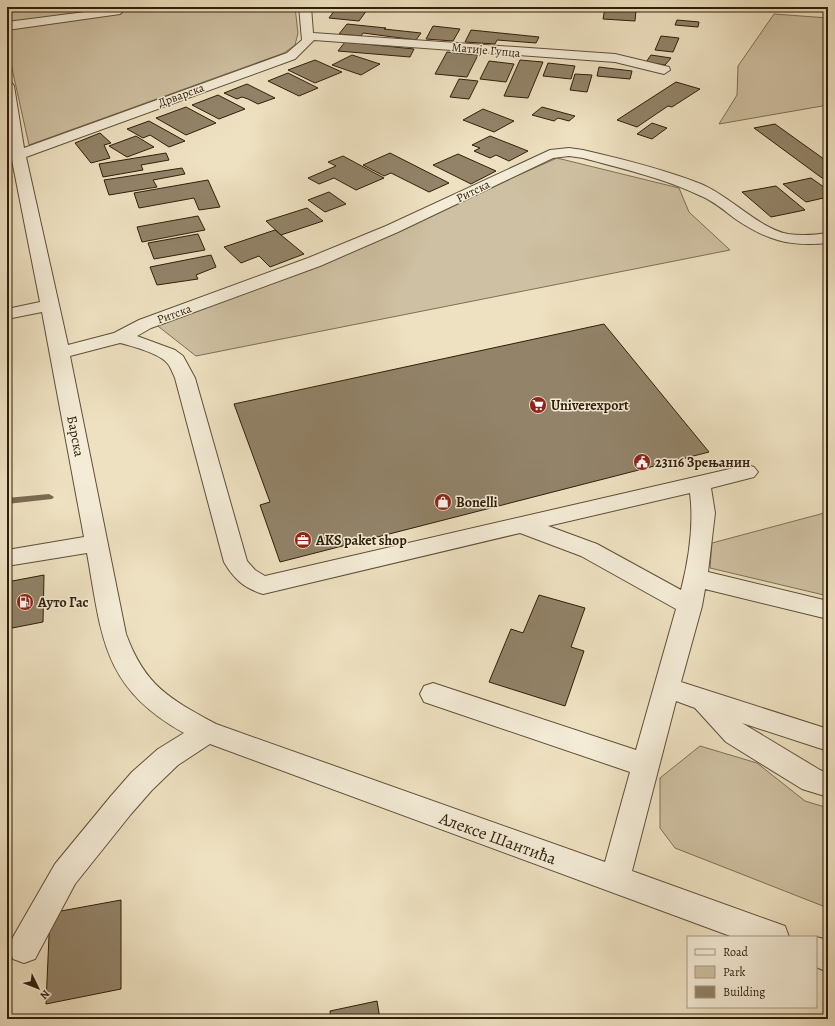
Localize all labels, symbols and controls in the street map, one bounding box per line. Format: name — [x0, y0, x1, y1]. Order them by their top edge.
street label: Матије Гупца — [451, 39, 522, 61]
street label: Дрварска — [156, 79, 207, 111]
street label: Ритска — [454, 176, 493, 206]
street label: Ритска — [155, 300, 194, 328]
supermarket icon: Univerexport — [528, 395, 548, 415]
place label: Univerexport — [551, 396, 629, 415]
street label: Барска — [62, 414, 89, 459]
public building icon: 23116 Зрењанин — [632, 452, 652, 472]
place label: 23116 Зрењанин — [655, 453, 750, 472]
shop icon: Bonelli — [433, 492, 453, 512]
place label: Bonelli — [456, 493, 498, 512]
office icon: AKS paket shop — [293, 530, 313, 550]
place label: AKS paket shop — [315, 531, 407, 550]
fuel station icon: Ауто Гас — [15, 592, 35, 612]
place label: Ауто Гас — [37, 593, 89, 612]
street label: Алексе Шантића — [435, 806, 560, 870]
legend — [687, 936, 817, 1008]
text: Road — [723, 944, 749, 960]
text: Park — [723, 964, 746, 980]
north arrow — [18, 968, 58, 1008]
text: Building — [723, 984, 765, 1000]
text: N — [37, 986, 53, 1003]

